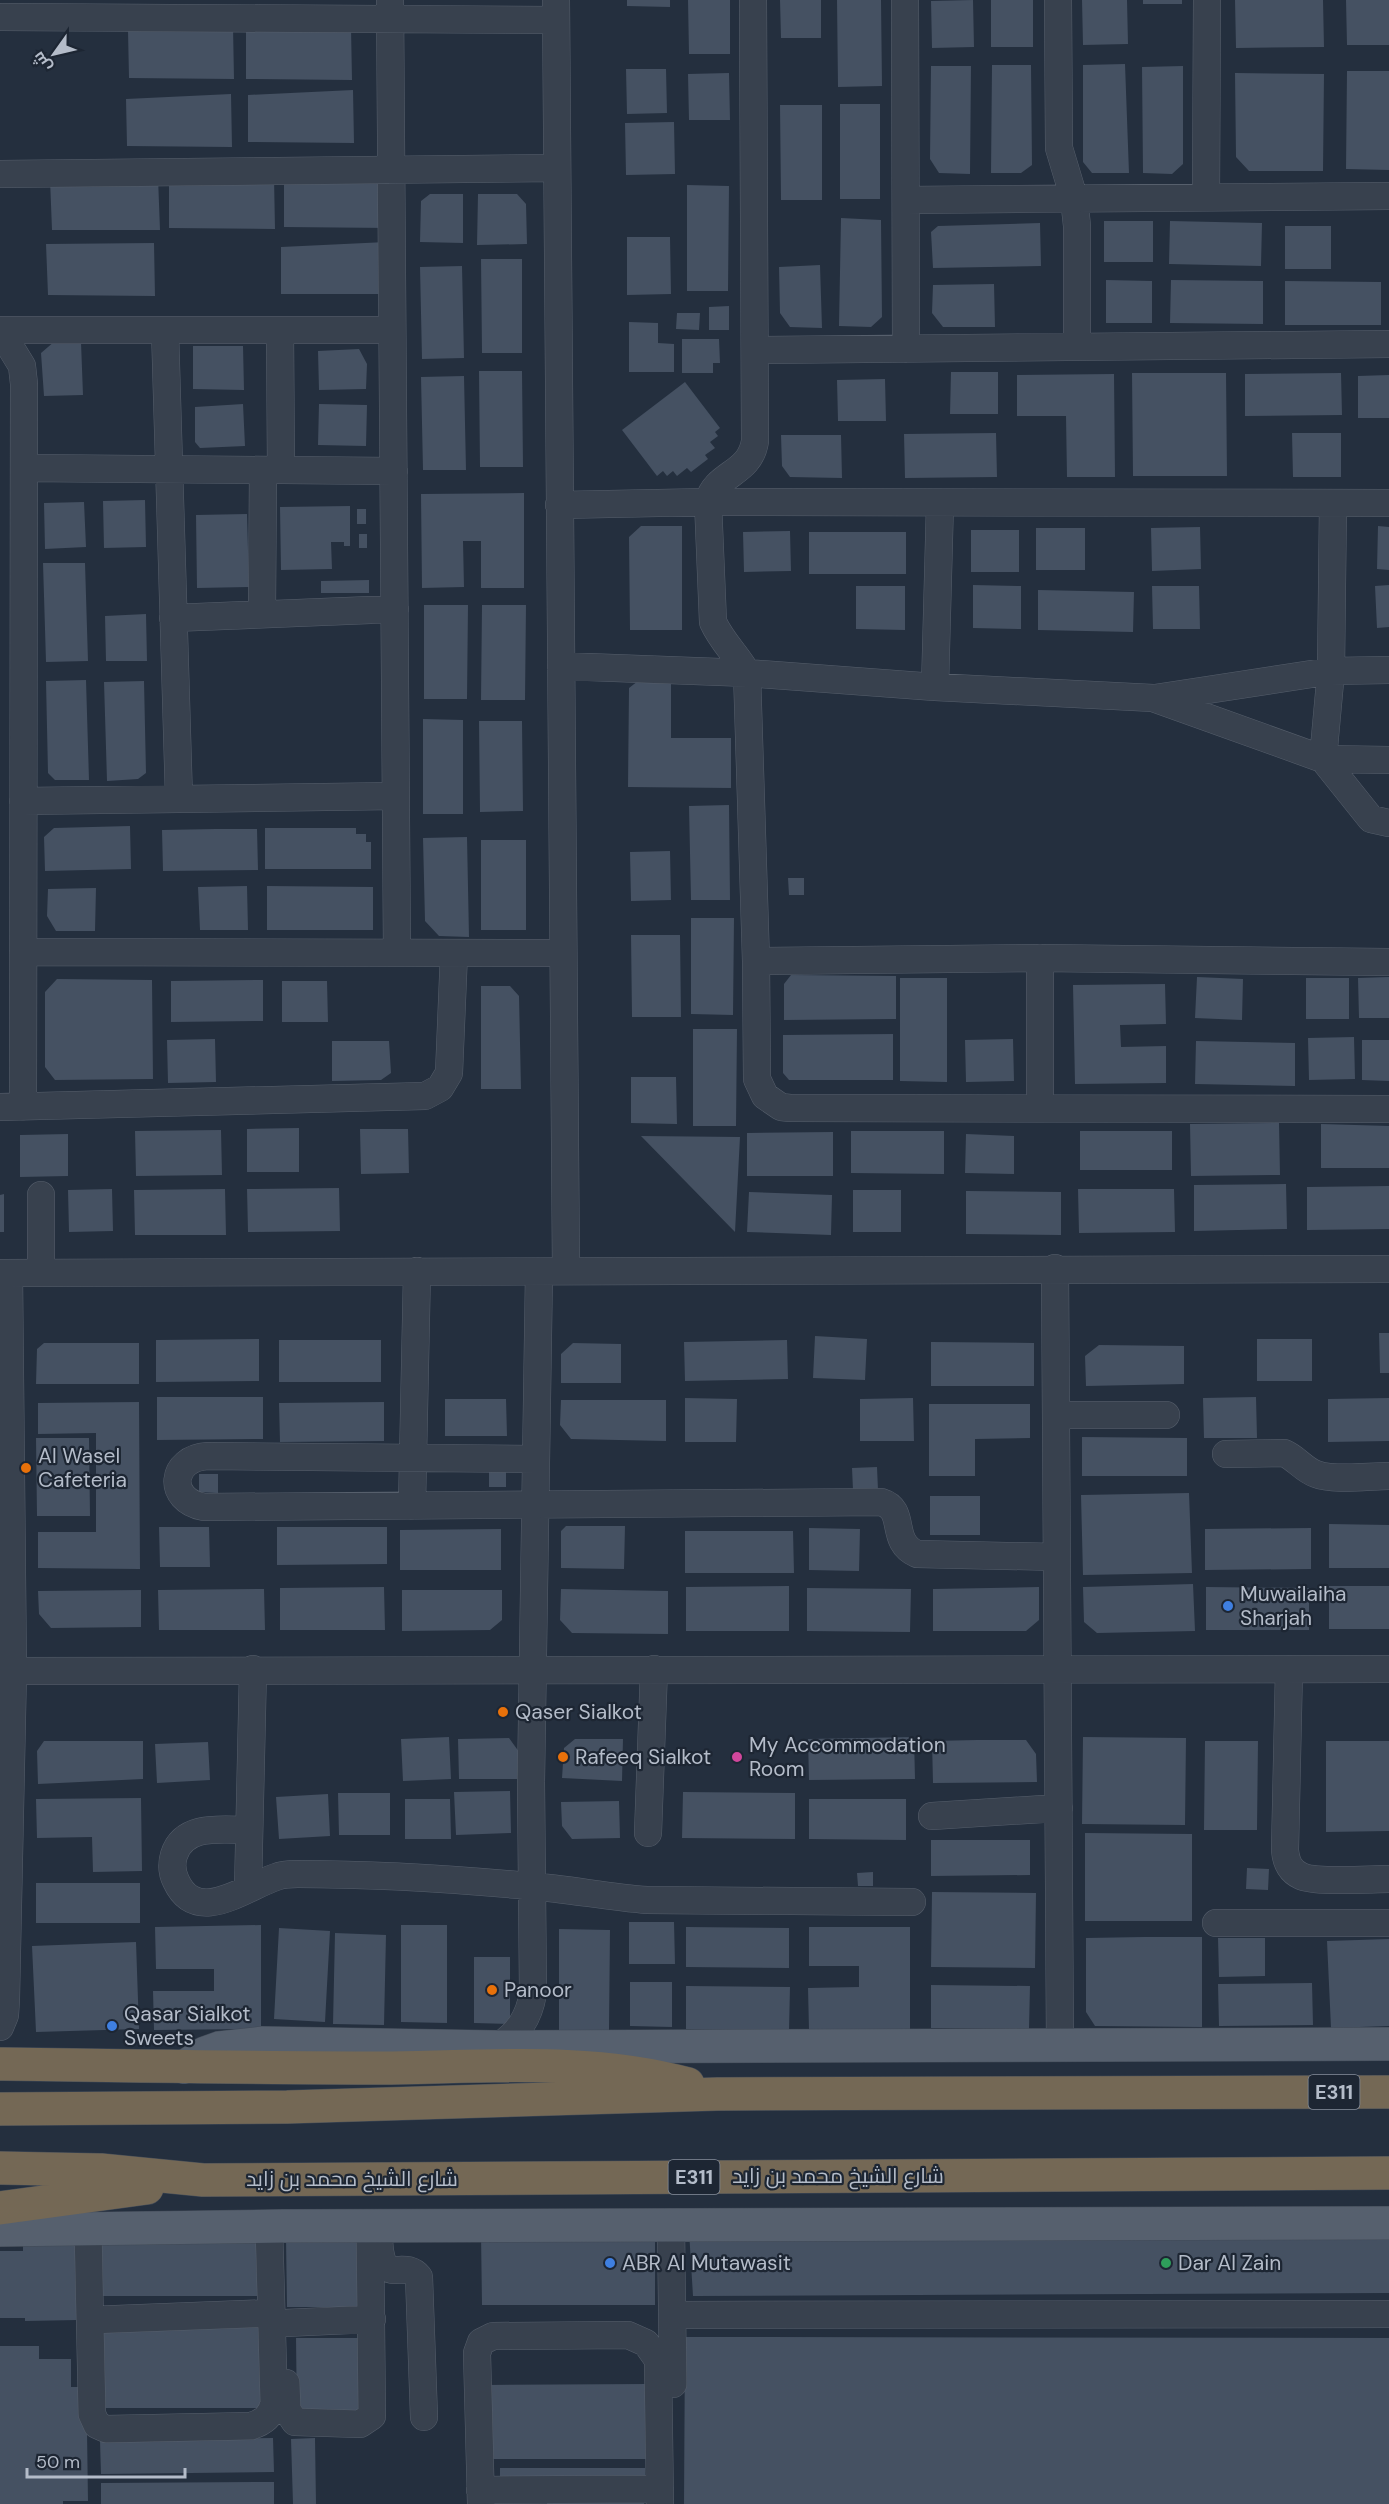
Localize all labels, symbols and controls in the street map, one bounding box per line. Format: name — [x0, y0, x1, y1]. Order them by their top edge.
north arrow — [24, 24, 84, 84]
text: ش — [28, 48, 56, 76]
place label: Al Wasel Cafeteria — [38, 1442, 127, 1494]
marker: Al Wasel Cafeteria — [19, 1461, 33, 1475]
place label: Muwailaiha Sharjah — [1240, 1580, 1346, 1632]
marker: Muwailaiha Sharjah — [1221, 1599, 1235, 1613]
place label: Qaser Sialkot — [515, 1698, 642, 1726]
marker: Qaser Sialkot — [496, 1705, 510, 1719]
place label: My Accommodation Room — [749, 1731, 946, 1783]
place label: Rafeeq Sialkot — [575, 1743, 711, 1771]
marker: Rafeeq Sialkot — [556, 1750, 570, 1764]
marker: My Accommodation Room — [730, 1750, 744, 1764]
place label: Panoor — [504, 1976, 572, 2004]
marker: Panoor — [485, 1983, 499, 1997]
place label: Qasar Sialkot Sweets — [124, 2000, 250, 2052]
marker: Qasar Sialkot Sweets — [105, 2019, 119, 2033]
road number: E311 — [1308, 2075, 1360, 2109]
road number: E311 — [668, 2160, 720, 2194]
street label: شارع الشيخ محمد بن زايد — [732, 2162, 944, 2190]
street label: شارع الشيخ محمد بن زايد — [246, 2165, 458, 2193]
place label: ABR Al Mutawasit — [622, 2249, 791, 2277]
place label: Dar Al Zain — [1178, 2249, 1281, 2277]
marker: ABR Al Mutawasit — [603, 2256, 617, 2270]
marker: Dar Al Zain — [1159, 2256, 1173, 2270]
scale bar — [27, 2441, 184, 2479]
text: 50 m — [36, 2450, 80, 2474]

